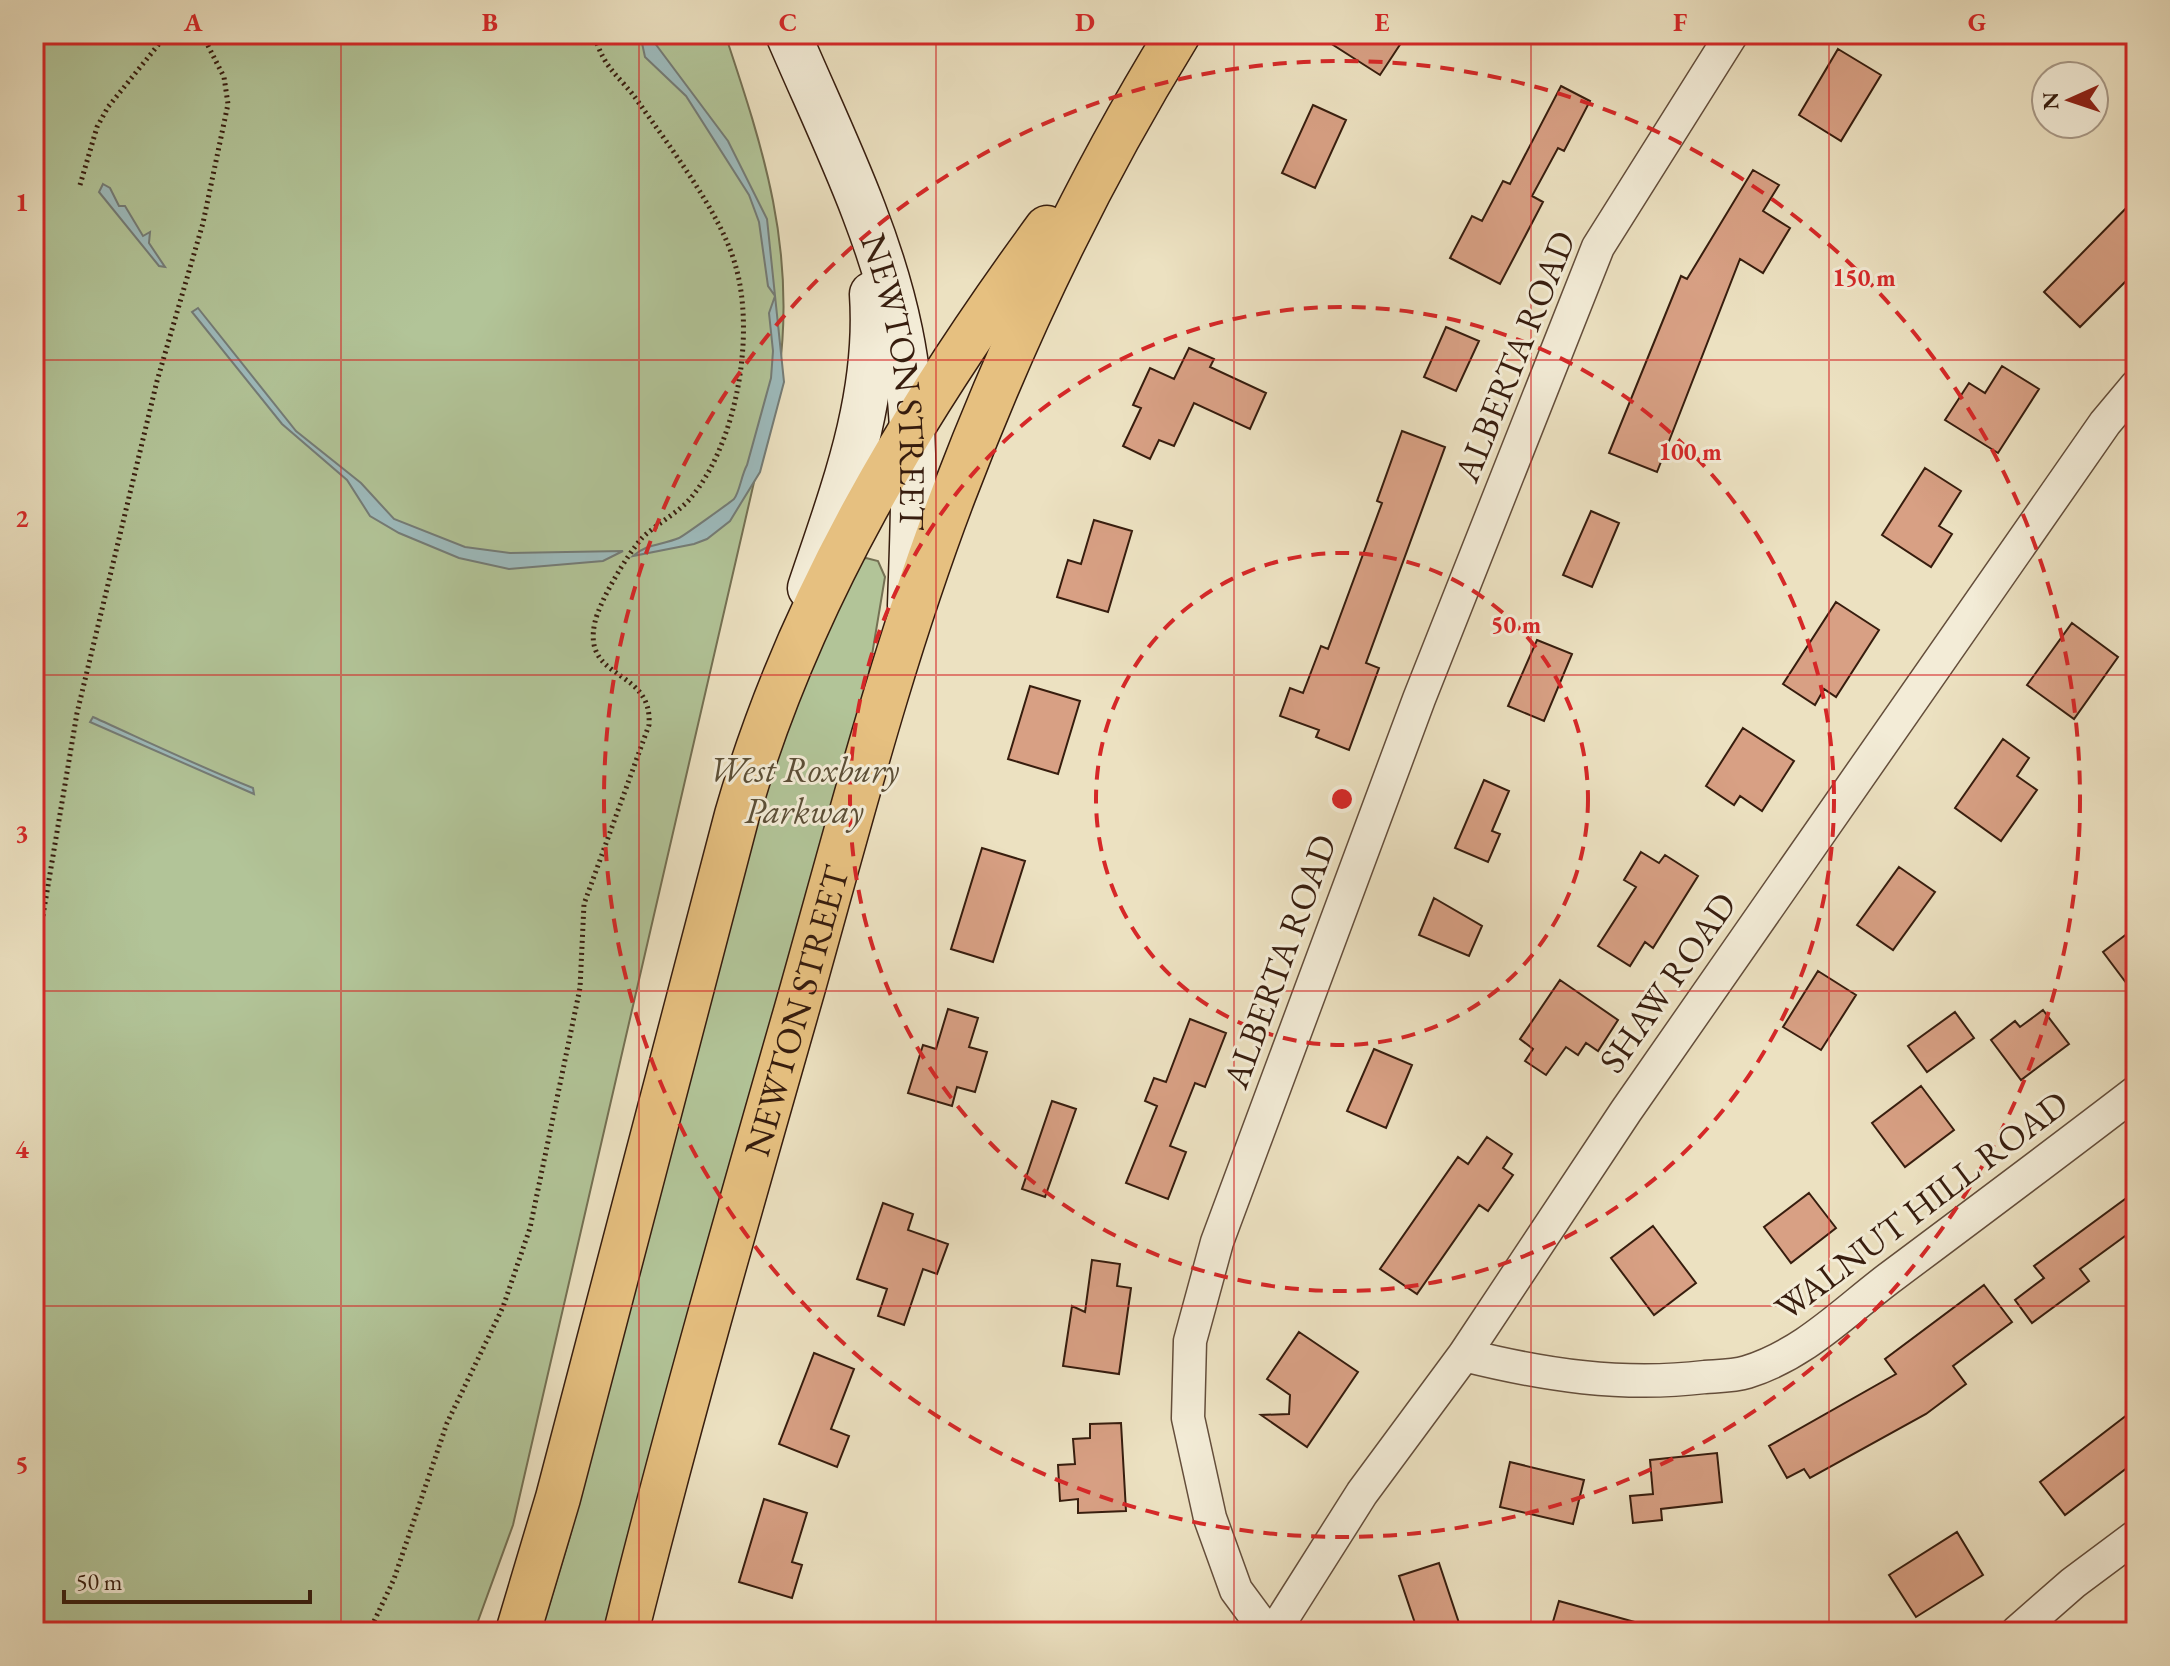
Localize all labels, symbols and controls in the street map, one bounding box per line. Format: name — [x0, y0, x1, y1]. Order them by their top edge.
text: A — [183, 5, 203, 39]
text: B — [482, 5, 498, 39]
text: C — [779, 5, 797, 39]
text: D — [1075, 5, 1095, 39]
text: E — [1375, 5, 1390, 39]
text: F — [1673, 5, 1687, 39]
text: G — [1968, 5, 1987, 39]
north arrow — [2030, 60, 2110, 140]
text: N — [2036, 91, 2065, 111]
text: 1 — [15, 185, 29, 219]
street label: ALBERTA ROAD — [1442, 224, 1586, 490]
street label: NEWTON STREET — [850, 228, 936, 531]
text: 150 m — [1832, 262, 1896, 293]
text: 100 m — [1658, 436, 1722, 467]
text: 2 — [15, 501, 29, 535]
text: 50 m — [1491, 609, 1541, 640]
park label: West Roxbury Parkway — [709, 746, 900, 834]
centre of rings — [1328, 785, 1356, 813]
text: 3 — [15, 816, 29, 850]
street label: ALBERTA ROAD — [1211, 828, 1347, 1095]
street label: NEWTON STREET — [733, 860, 860, 1162]
street label: SHAW ROAD — [1588, 883, 1747, 1082]
street label: WALNUT HILL ROAD — [1765, 1080, 2077, 1331]
text: 4 — [15, 1132, 29, 1166]
text: 5 — [15, 1447, 29, 1481]
scale bar — [64, 1554, 310, 1604]
text: 50 m — [76, 1566, 123, 1597]

